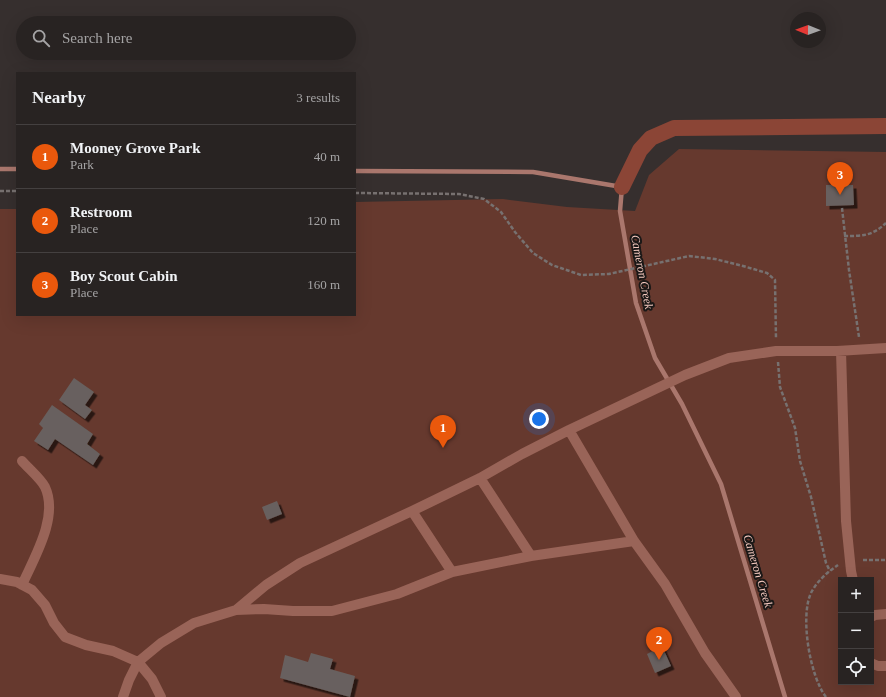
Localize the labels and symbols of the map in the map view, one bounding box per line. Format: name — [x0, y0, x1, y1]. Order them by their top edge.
north arrow — [790, 12, 826, 48]
pin: 3 — [827, 162, 853, 195]
water label: Cameron Creek — [628, 234, 656, 311]
your location — [529, 409, 549, 429]
pin: 1 — [430, 415, 456, 448]
water label: Cameron Creek — [740, 533, 776, 610]
pin: 2 — [646, 627, 672, 660]

